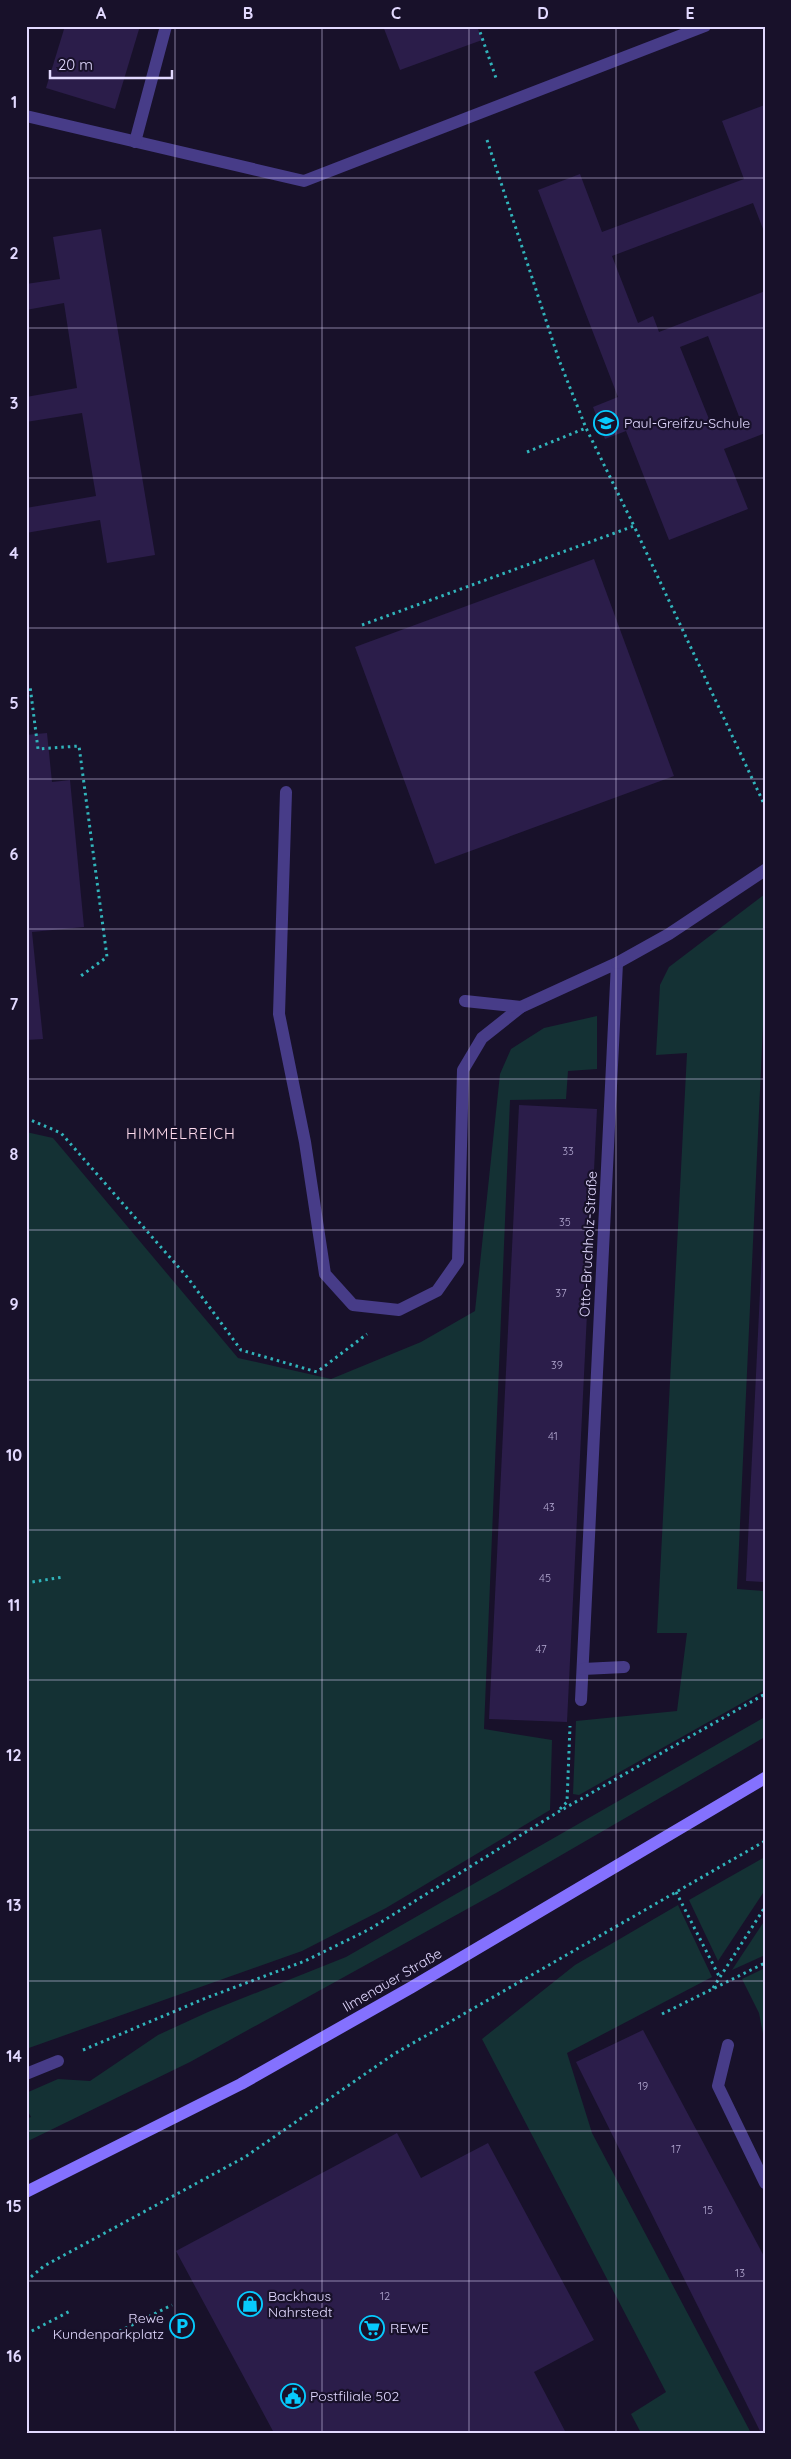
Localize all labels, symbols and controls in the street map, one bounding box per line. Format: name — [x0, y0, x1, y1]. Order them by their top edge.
text: A — [96, 3, 107, 23]
text: B — [243, 3, 253, 23]
text: C — [391, 3, 401, 23]
text: D — [537, 3, 549, 23]
text: E — [685, 3, 695, 23]
scale bar — [50, 48, 172, 80]
text: 20 m — [58, 55, 93, 74]
text: 1 — [11, 92, 17, 112]
text: 2 — [9, 243, 19, 263]
text: 3 — [10, 393, 18, 413]
school or university icon: Paul-Greifzu-Schule — [593, 410, 619, 436]
place label: Paul-Greifzu-Schule — [624, 414, 750, 432]
text: 4 — [9, 543, 19, 563]
text: 5 — [9, 693, 19, 713]
text: 6 — [10, 844, 19, 864]
text: 7 — [10, 994, 19, 1014]
district label: HIMMELREICH — [126, 1124, 236, 1143]
text: 8 — [10, 1144, 19, 1164]
house number: 33 — [562, 1144, 574, 1158]
street label: Otto-Bruchholz-Straße — [575, 1170, 601, 1317]
house number: 35 — [559, 1215, 571, 1229]
house number: 37 — [555, 1286, 567, 1300]
text: 9 — [9, 1294, 19, 1314]
house number: 39 — [551, 1358, 563, 1372]
house number: 41 — [548, 1429, 558, 1443]
text: 10 — [6, 1445, 22, 1465]
house number: 43 — [543, 1500, 555, 1514]
house number: 45 — [539, 1571, 551, 1585]
text: 11 — [8, 1595, 20, 1615]
house number: 47 — [535, 1642, 547, 1656]
text: 12 — [6, 1745, 22, 1765]
text: 13 — [7, 1895, 21, 1915]
street label: Ilmenauer Straße — [339, 1944, 445, 2016]
text: 14 — [6, 2046, 22, 2066]
house number: 19 — [638, 2079, 648, 2093]
house number: 17 — [671, 2142, 681, 2156]
text: 15 — [6, 2196, 22, 2216]
house number: 15 — [703, 2203, 713, 2217]
house number: 13 — [735, 2266, 745, 2280]
place label: Backhaus Nahrstedt — [268, 2287, 333, 2321]
house number: 12 — [380, 2289, 390, 2303]
shop icon: Backhaus Nahrstedt — [237, 2291, 263, 2317]
place label: Rewe Kundenparkplatz — [53, 2309, 164, 2343]
parking icon: Rewe Kundenparkplatz — [169, 2313, 195, 2339]
supermarket icon: REWE — [359, 2315, 385, 2341]
place label: REWE — [390, 2319, 429, 2337]
text: 16 — [6, 2346, 22, 2366]
public building icon: Postfiliale 502 — [280, 2383, 306, 2409]
place label: Postfiliale 502 — [310, 2387, 399, 2405]

